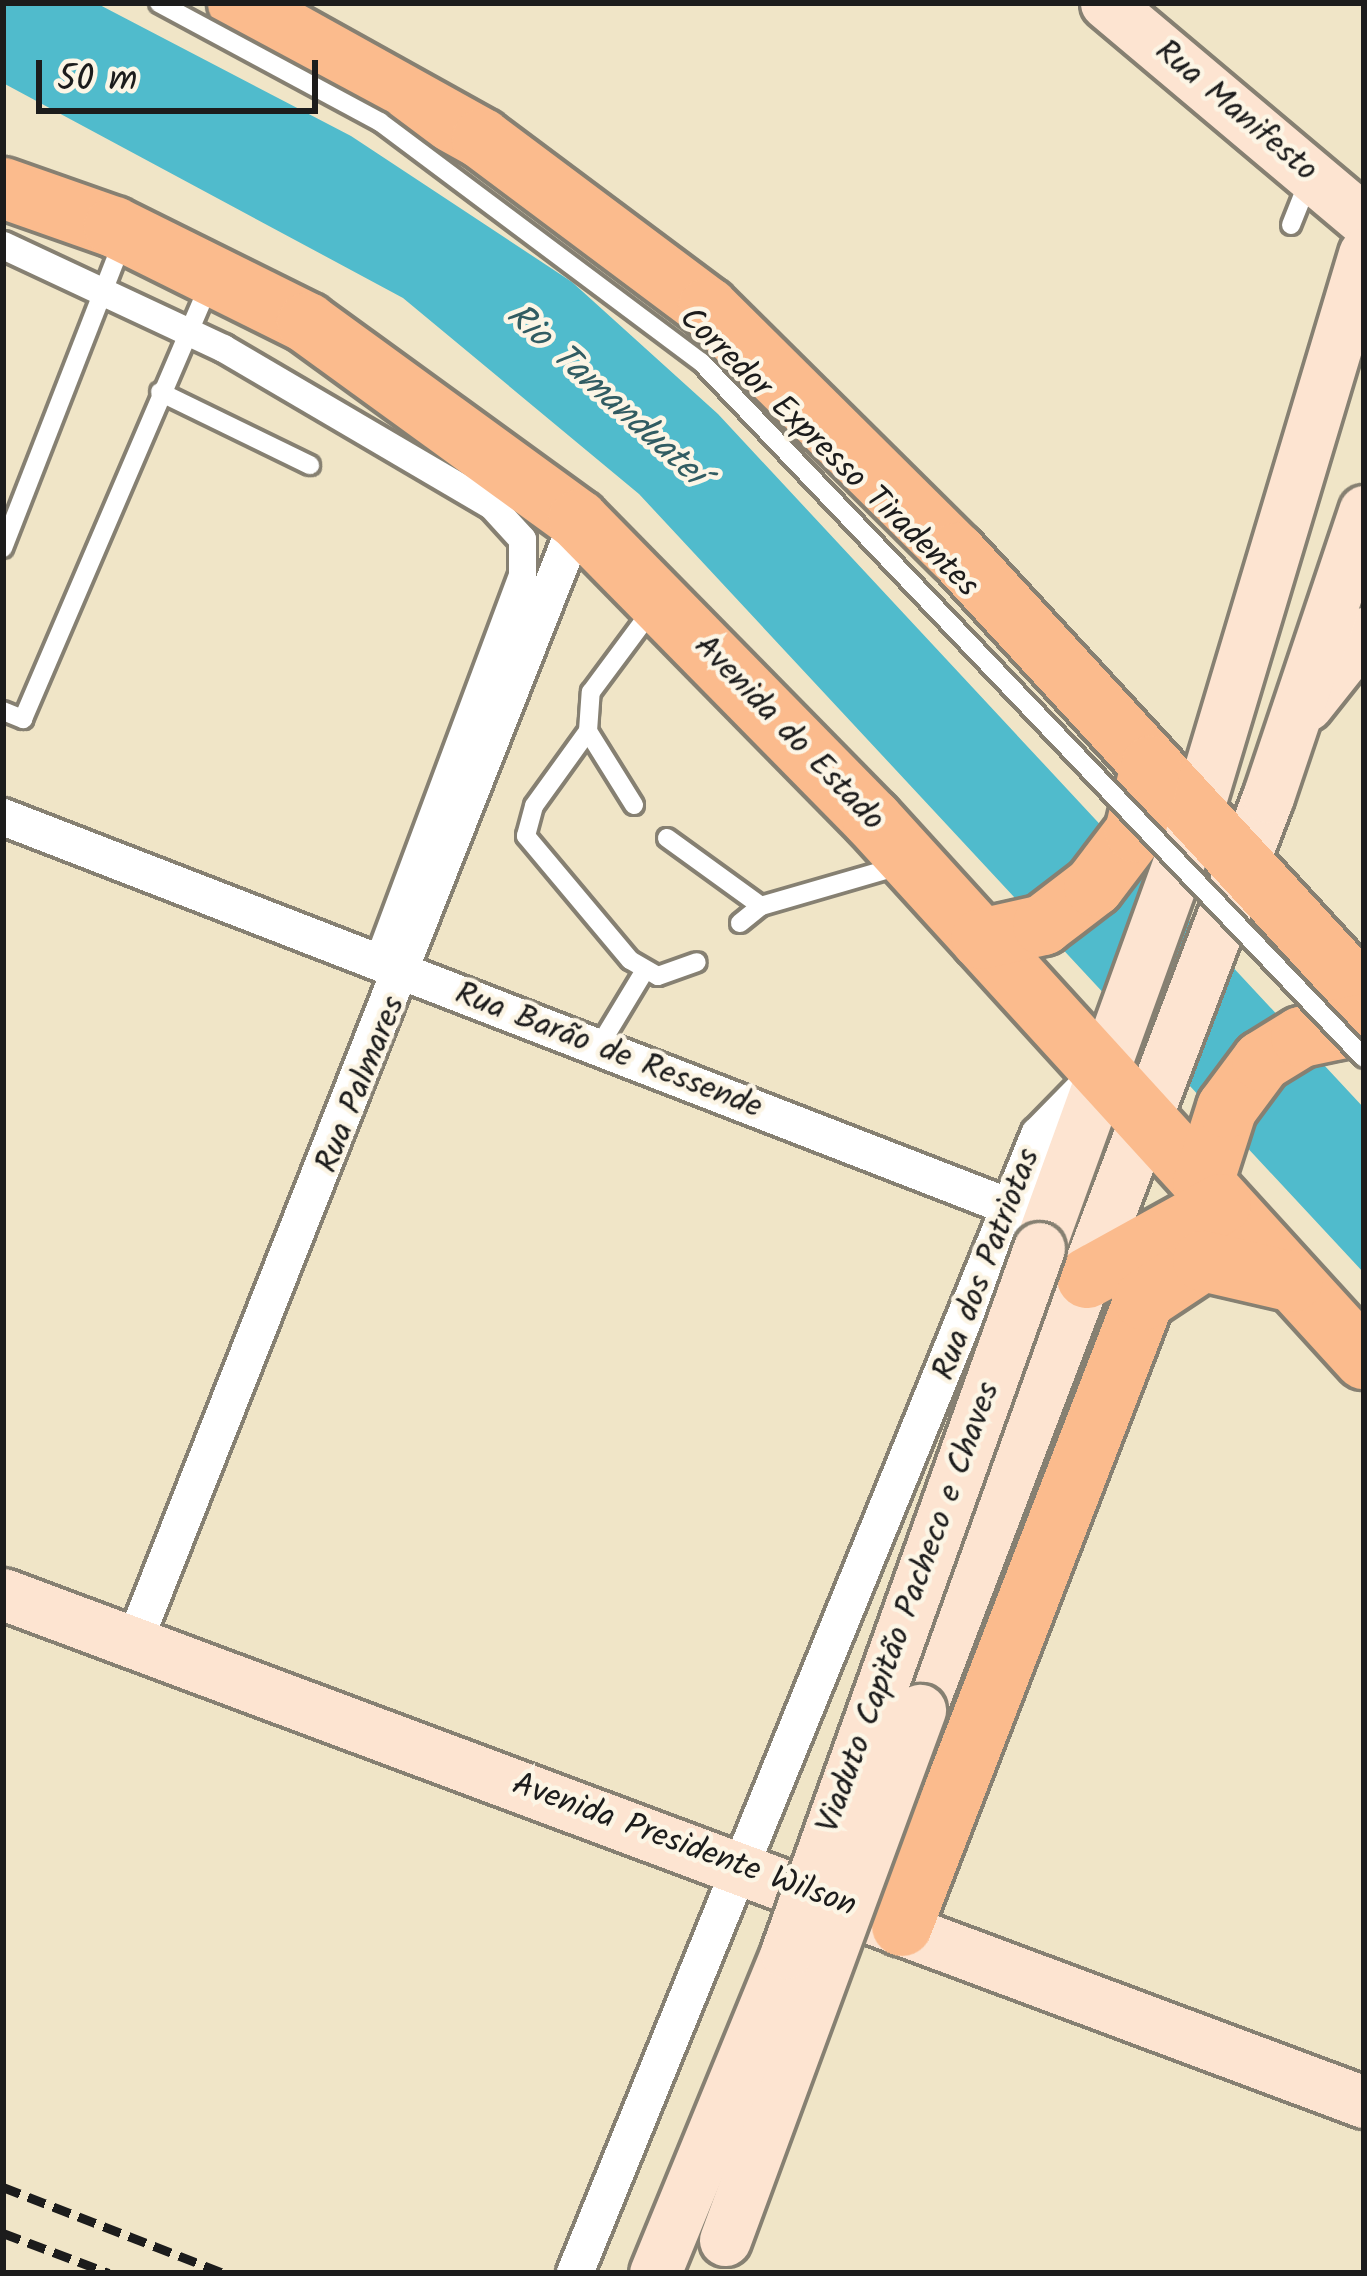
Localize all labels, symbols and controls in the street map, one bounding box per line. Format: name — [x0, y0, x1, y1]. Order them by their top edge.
street label: Rua Manifesto — [1146, 33, 1324, 191]
scale bar — [42, 36, 324, 110]
text: 50 m — [57, 52, 137, 109]
water label: Rio Tamanduateí — [497, 295, 713, 495]
street label: Corredor Expresso Tiradentes — [670, 300, 986, 606]
street label: Avenida do Estado — [684, 628, 892, 840]
street label: Rua Barão de Ressende — [449, 975, 767, 1129]
street label: Rua Palmares — [309, 991, 415, 1179]
street label: Rua dos Patriotas — [926, 1144, 1050, 1386]
street label: Viaduto Capitão Pacheco e Chaves — [810, 1377, 1010, 1839]
street label: Avenida Presidente Wilson — [507, 1765, 861, 1927]

